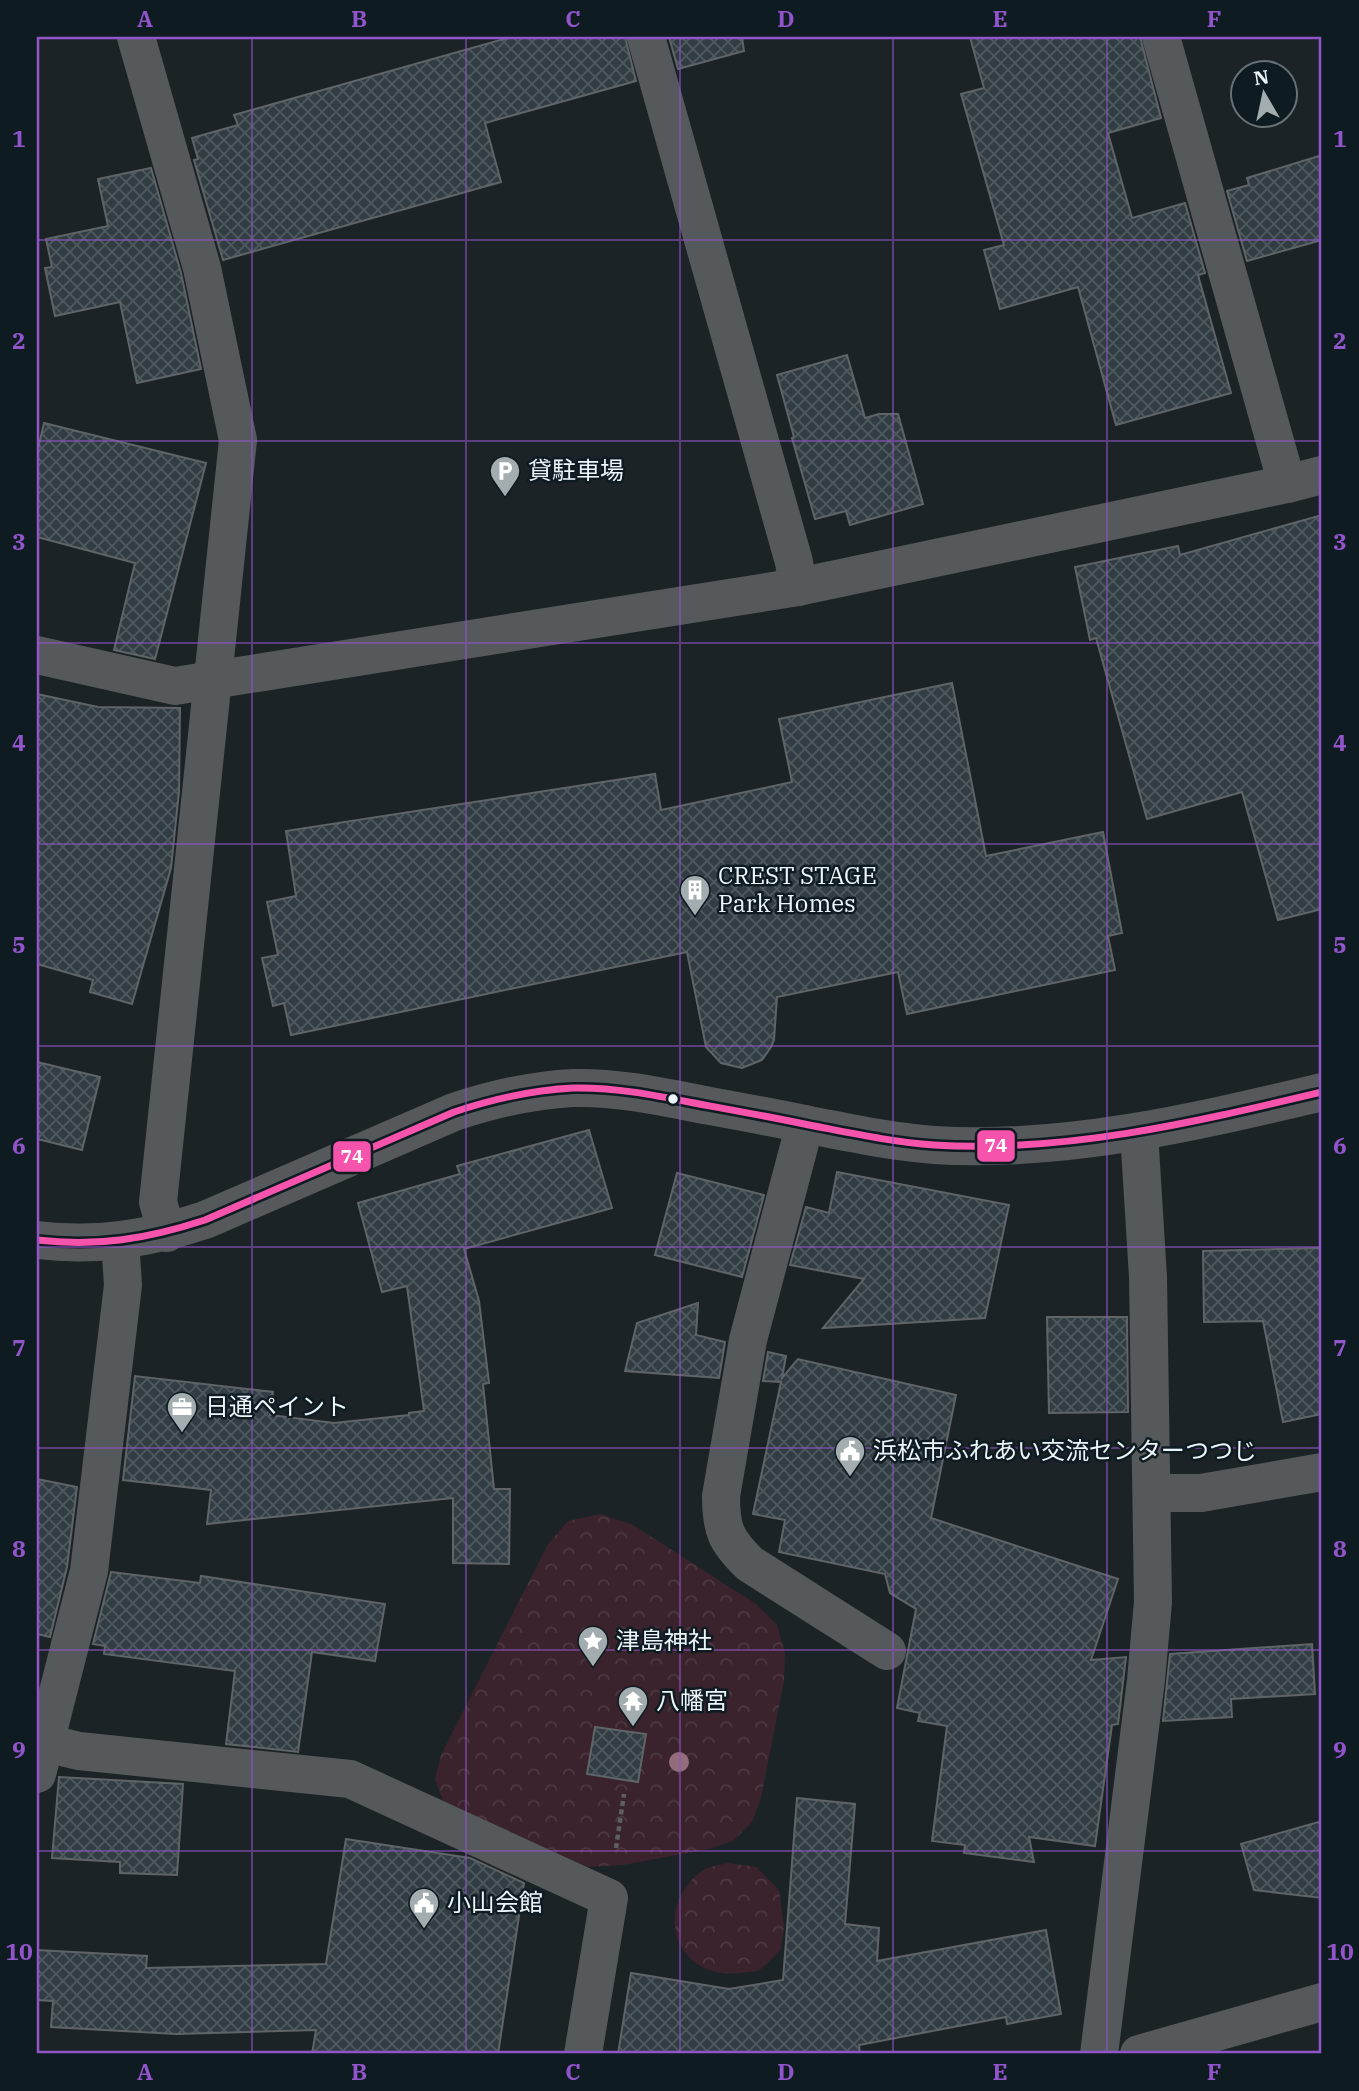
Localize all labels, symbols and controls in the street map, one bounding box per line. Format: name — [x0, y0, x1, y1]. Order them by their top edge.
text: A — [137, 3, 153, 33]
text: B — [351, 3, 367, 33]
text: C — [565, 3, 581, 33]
text: D — [777, 3, 795, 33]
text: E — [992, 3, 1008, 33]
text: F — [1207, 3, 1221, 33]
north arrow — [1230, 60, 1300, 130]
text: N — [1252, 64, 1271, 90]
text: 1 — [12, 123, 26, 153]
text: 1 — [1333, 123, 1347, 153]
text: 2 — [12, 325, 26, 355]
text: 2 — [1333, 325, 1347, 355]
parking icon: 貸駐車場 — [488, 454, 522, 498]
place label: 貸駐車場 — [528, 454, 624, 486]
text: 3 — [12, 526, 26, 556]
text: 3 — [1333, 526, 1347, 556]
text: 4 — [12, 727, 26, 757]
text: 4 — [1333, 727, 1347, 757]
place label: CREST STAGE Park Homes — [718, 859, 877, 919]
building icon: CREST STAGE Park Homes — [678, 873, 712, 917]
text: 5 — [12, 929, 26, 959]
text: 5 — [1333, 929, 1347, 959]
unlabelled marker — [666, 1092, 680, 1106]
line badge: 74 — [976, 1129, 1016, 1163]
text: 6 — [12, 1130, 26, 1160]
text: 6 — [1333, 1130, 1347, 1160]
text: 74 — [985, 1133, 1007, 1157]
line badge: 74 — [332, 1140, 372, 1173]
text: 74 — [341, 1144, 363, 1168]
text: 7 — [12, 1332, 26, 1362]
text: 7 — [1333, 1332, 1347, 1362]
office icon: 日通ペイント — [165, 1390, 199, 1434]
place label: 日通ペイント — [205, 1390, 349, 1422]
public building icon: 浜松市ふれあい交流センターつつじ — [833, 1434, 867, 1478]
place label: 浜松市ふれあい交流センターつつじ — [873, 1434, 1257, 1466]
text: 8 — [12, 1533, 26, 1563]
text: 8 — [1333, 1533, 1347, 1563]
place icon: 津島神社 — [576, 1624, 610, 1668]
place label: 津島神社 — [616, 1624, 712, 1656]
temple icon: 八幡宮 — [616, 1684, 650, 1728]
place label: 八幡宮 — [656, 1684, 728, 1716]
text: 9 — [12, 1734, 26, 1764]
text: 9 — [1333, 1734, 1347, 1764]
public building icon: 小山会館 — [407, 1886, 441, 1930]
place label: 小山会館 — [447, 1886, 543, 1918]
text: 10 — [5, 1936, 33, 1966]
text: 10 — [1326, 1936, 1354, 1966]
text: A — [137, 2056, 153, 2086]
text: B — [351, 2056, 367, 2086]
text: C — [565, 2056, 581, 2086]
text: D — [777, 2056, 795, 2086]
text: E — [992, 2056, 1008, 2086]
text: F — [1207, 2056, 1221, 2086]

